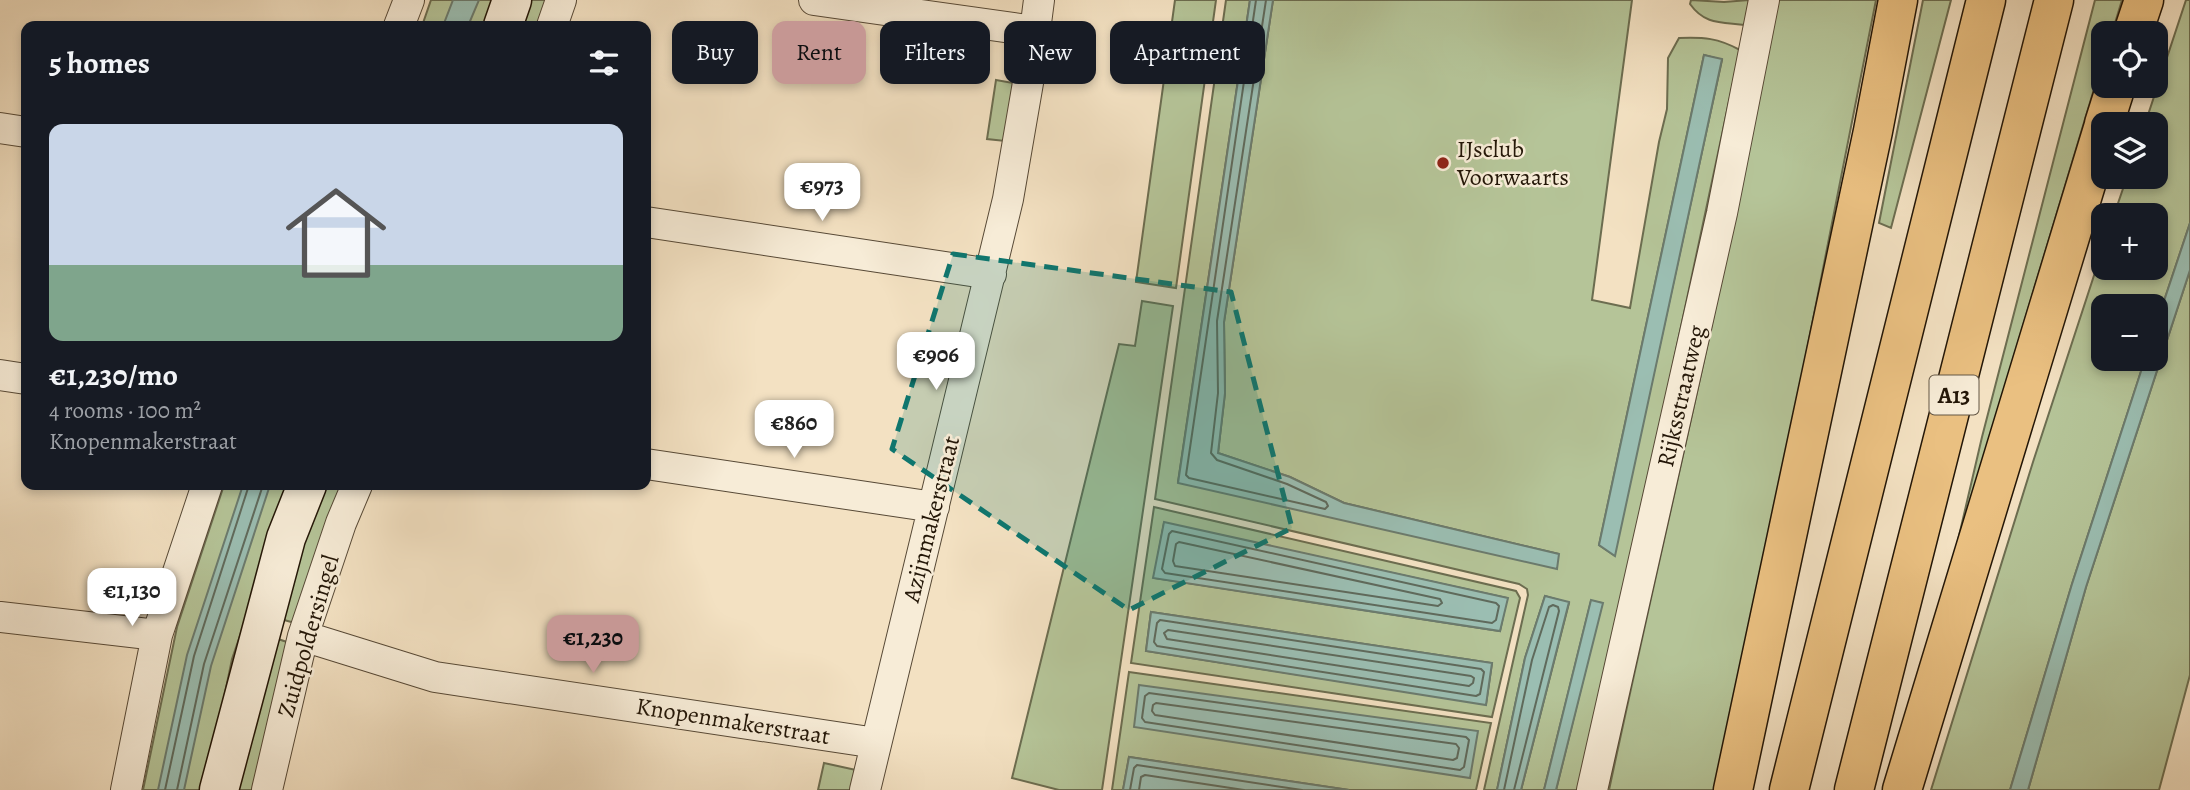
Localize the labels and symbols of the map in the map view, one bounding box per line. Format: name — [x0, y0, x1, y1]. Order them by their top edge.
place label: IJsclub Voorwaarts — [1456, 133, 1569, 193]
marker: IJsclub Voorwaarts — [1435, 155, 1451, 171]
pin: €973 — [781, 164, 863, 223]
street label: Rijksstraatweg — [1649, 322, 1713, 470]
pin: €906 — [895, 332, 977, 392]
road number: A13 — [1930, 376, 1979, 414]
pin: €860 — [753, 400, 835, 460]
street label: Azijnmakerstraat — [895, 432, 967, 606]
street label: Zuidpoldersingel — [270, 551, 347, 721]
pin: €1,130 — [75, 568, 189, 628]
pin: €1,230 — [536, 616, 650, 675]
street label: Knopenmakerstraat — [634, 690, 832, 752]

